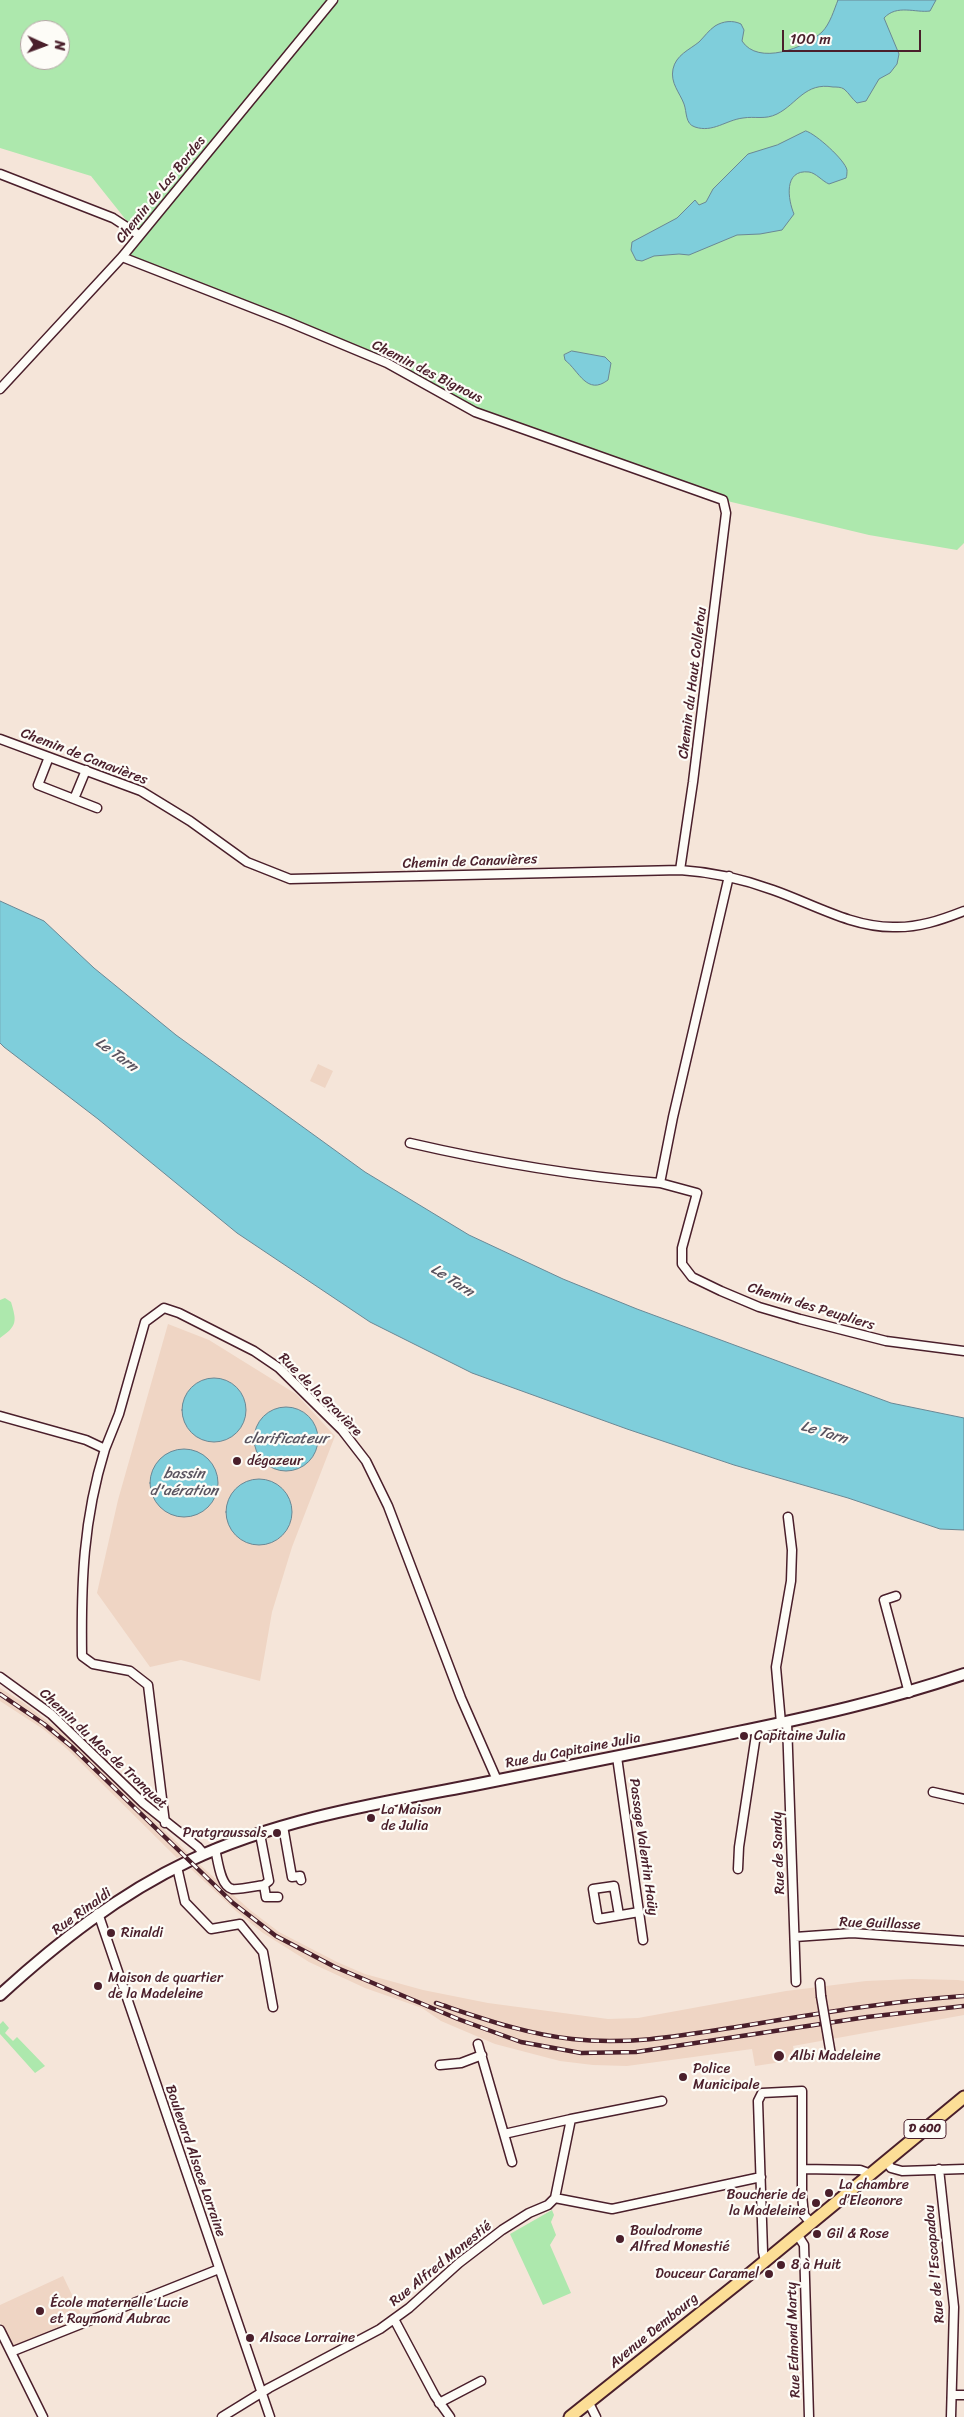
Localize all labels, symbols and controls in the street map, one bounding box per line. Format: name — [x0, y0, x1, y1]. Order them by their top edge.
north arrow — [20, 20, 70, 70]
scale bar — [784, 20, 923, 52]
text: 100 m — [790, 26, 831, 52]
text: N — [47, 40, 72, 51]
street label: Chemin de Las Bordes — [113, 133, 209, 247]
street label: Chemin des Bignous — [369, 337, 485, 407]
street label: Chemin du Haut Colletou — [675, 606, 711, 760]
street label: Chemin de Canavières — [18, 725, 150, 789]
street label: Chemin de Canavières — [402, 851, 538, 873]
water label: Le Tarn — [92, 1034, 140, 1076]
water label: Le Tarn — [427, 1261, 477, 1301]
street label: Chemin des Peupliers — [746, 1280, 876, 1334]
street label: Rue de la Gravière — [275, 1350, 365, 1440]
water label: Le Tarn — [799, 1417, 849, 1449]
water label: clarificateur — [244, 1430, 328, 1448]
place label: dégazeur — [247, 1453, 303, 1469]
marker: dégazeur — [231, 1455, 243, 1467]
water label: bassin d'aération — [150, 1465, 218, 1500]
street label: Chemin du Mas de Tronquet — [36, 1685, 170, 1813]
place label: Capitaine Julia — [754, 1728, 845, 1744]
street label: Rue du Capitaine Julia — [504, 1730, 642, 1772]
marker: Capitaine Julia — [738, 1730, 750, 1742]
street label: Passage Valentin Haüy — [625, 1777, 661, 1917]
place label: La Maison de Julia — [381, 1802, 441, 1834]
street label: Rue de Sandy — [769, 1811, 789, 1895]
marker: La Maison de Julia — [365, 1812, 377, 1824]
place label: Pratgraussals — [183, 1825, 267, 1841]
marker: Pratgraussals — [271, 1827, 283, 1839]
street label: Rue Rinaldi — [49, 1885, 115, 1939]
street label: Rue Guillasse — [839, 1914, 921, 1934]
place label: Rinaldi — [121, 1925, 163, 1941]
marker: Rinaldi — [105, 1927, 117, 1939]
place label: Maison de quartier de la Madeleine — [108, 1970, 223, 2002]
marker: Maison de quartier de la Madeleine — [92, 1980, 104, 1992]
place label: Albi Madeleine — [790, 2048, 881, 2064]
marker: Albi Madeleine — [772, 2049, 786, 2063]
place label: Police Municipale — [693, 2061, 760, 2094]
marker: Police Municipale — [677, 2071, 689, 2083]
street label: Boulevard Alsace Lorraine — [161, 2083, 229, 2239]
road number: D 600 — [904, 2120, 946, 2138]
place label: La chambre d’Eleonore — [839, 2177, 909, 2210]
place label: Boucherie de la Madeleine — [726, 2187, 806, 2220]
marker: La chambre d’Eleonore — [823, 2187, 835, 2199]
marker: Boucherie de la Madeleine — [810, 2197, 822, 2209]
street label: Rue de l'Escapadou — [921, 2204, 949, 2324]
street label: Rue Alfred Monestié — [387, 2218, 495, 2310]
place label: Boulodrome Alfred Monestié — [630, 2223, 730, 2256]
place label: Gil & Rose — [827, 2226, 889, 2242]
marker: Gil & Rose — [811, 2228, 823, 2240]
marker: Boulodrome Alfred Monestié — [614, 2233, 626, 2245]
place label: 8 à Huit — [791, 2257, 841, 2273]
marker: 8 à Huit — [775, 2259, 787, 2271]
place label: Douceur Caramel — [655, 2266, 759, 2282]
marker: Douceur Caramel — [763, 2268, 775, 2280]
street label: Rue Edmond Marty — [784, 2282, 804, 2398]
street label: Avenue Dembourg — [606, 2290, 702, 2372]
place label: École maternelle Lucie et Raymond Aubrac — [50, 2295, 188, 2328]
marker: École maternelle Lucie et Raymond Aubrac — [34, 2305, 46, 2317]
place label: Alsace Lorraine — [260, 2330, 355, 2346]
marker: Alsace Lorraine — [244, 2332, 256, 2344]

